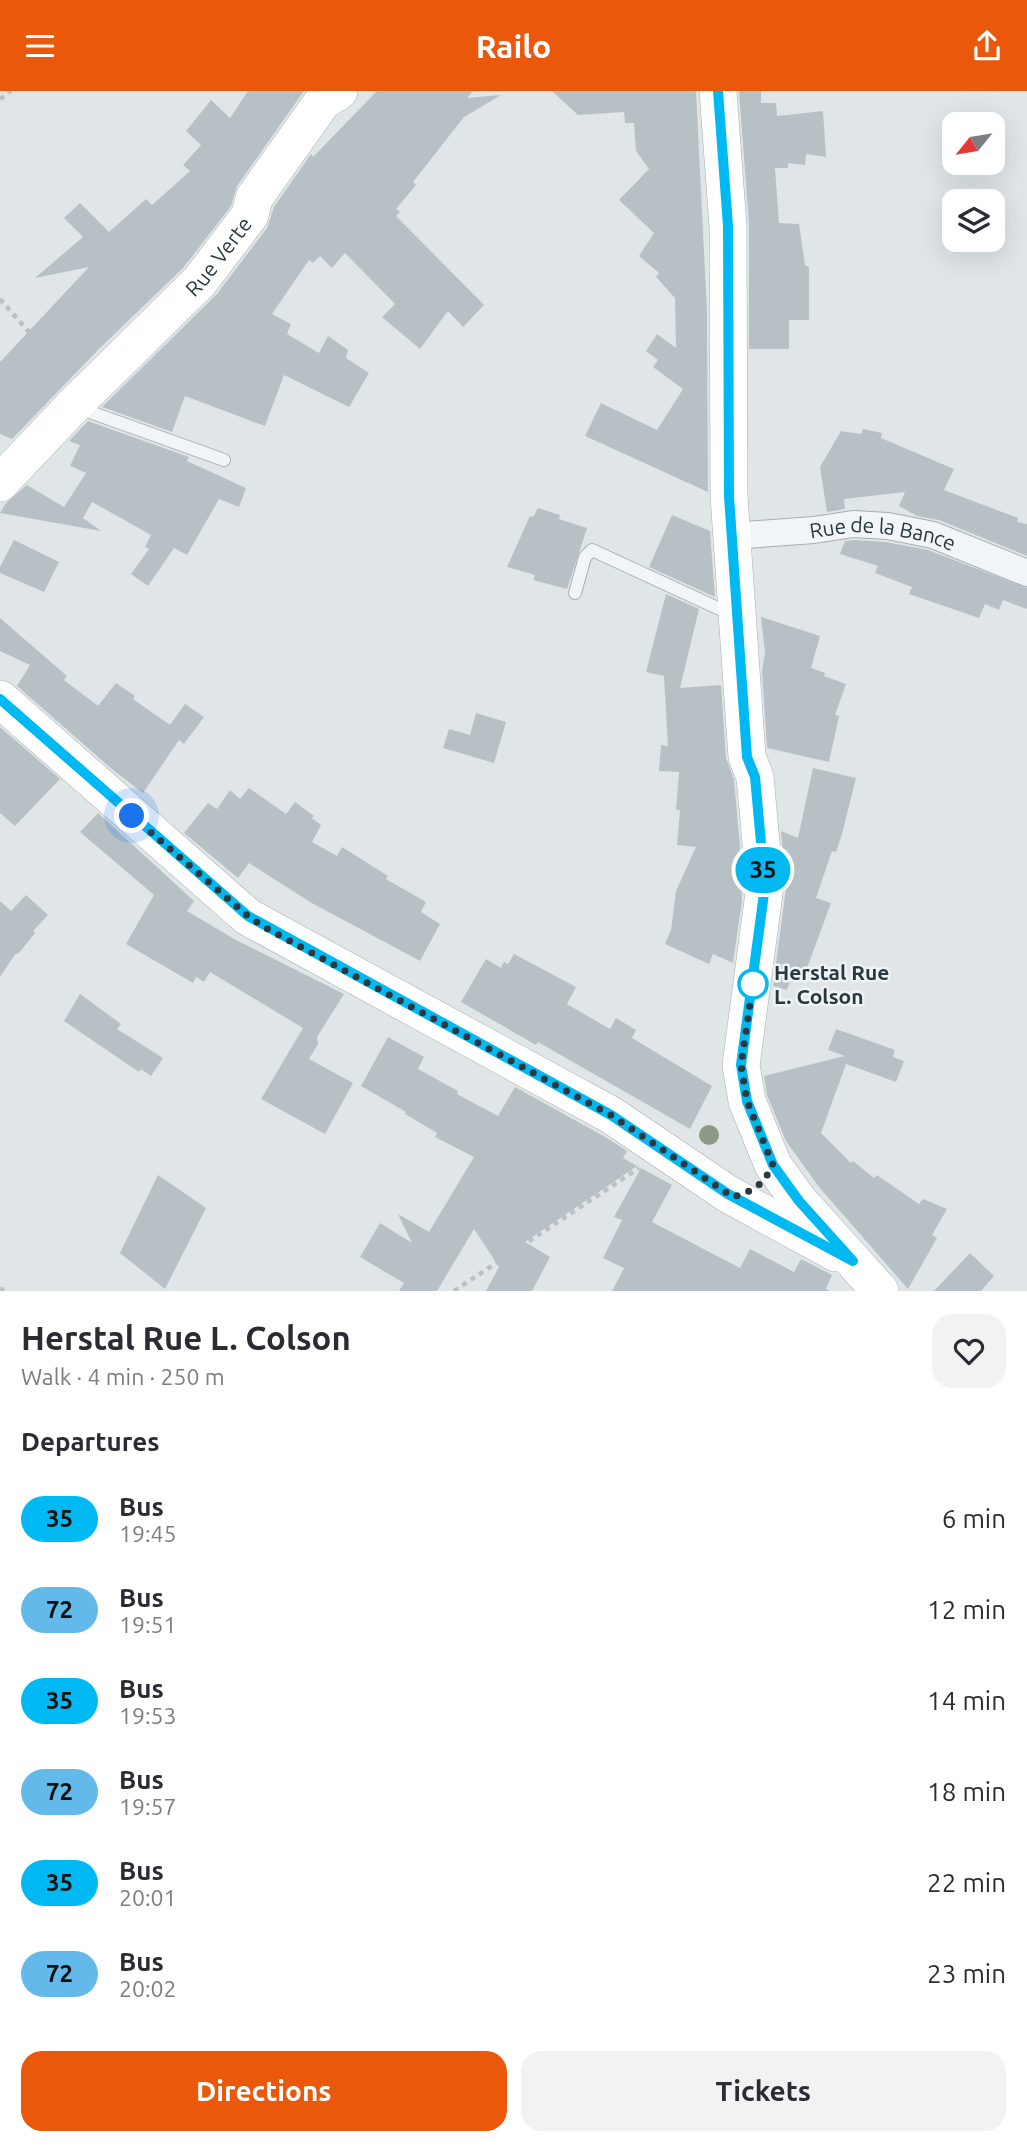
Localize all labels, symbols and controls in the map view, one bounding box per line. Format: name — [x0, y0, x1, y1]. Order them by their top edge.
icon: menu — [21, 27, 59, 65]
icon: share — [968, 27, 1006, 65]
text: Railo — [476, 28, 551, 64]
north arrow — [942, 112, 1004, 175]
map controls — [942, 112, 1005, 252]
button: layers — [942, 189, 1005, 252]
street label: Rue Verte — [180, 212, 256, 301]
street label: Rue de la Bance — [808, 512, 960, 555]
your location — [114, 798, 149, 833]
line badge: 35 — [732, 847, 794, 893]
text: 35 — [749, 856, 777, 883]
place label: Herstal Rue L. Colson — [774, 960, 889, 1008]
marker: Herstal Rue L. Colson — [738, 969, 768, 999]
button: heart — [932, 1314, 1006, 1388]
text: Herstal Rue L. Colson — [21, 1319, 351, 1356]
text: Walk · 4 min · 250 m — [21, 1364, 225, 1389]
text: Departures — [21, 1427, 159, 1456]
text: Bus — [119, 1492, 164, 1521]
text: 6 min — [942, 1504, 1006, 1533]
text: 35 — [46, 1505, 73, 1532]
text: 19:45 — [119, 1521, 177, 1546]
text: Bus — [119, 1583, 164, 1612]
text: 12 min — [927, 1595, 1006, 1624]
text: 72 — [46, 1596, 73, 1623]
text: 19:51 — [119, 1612, 177, 1637]
text: Bus — [119, 1674, 164, 1703]
text: 14 min — [927, 1686, 1006, 1715]
text: 35 — [46, 1687, 73, 1714]
text: 19:53 — [119, 1703, 177, 1728]
text: Bus — [119, 1765, 164, 1794]
text: 18 min — [927, 1777, 1006, 1806]
text: 72 — [46, 1778, 73, 1805]
text: 19:57 — [119, 1794, 177, 1819]
text: Bus — [119, 1856, 164, 1885]
text: 22 min — [927, 1868, 1006, 1897]
text: 35 — [46, 1869, 73, 1896]
text: 20:01 — [119, 1885, 177, 1910]
text: Bus — [119, 1947, 164, 1976]
text: 23 min — [927, 1959, 1006, 1988]
text: 72 — [46, 1960, 73, 1987]
text: 20:02 — [119, 1976, 177, 2001]
button: Directions — [21, 2051, 507, 2131]
button: Tickets — [521, 2051, 1006, 2131]

